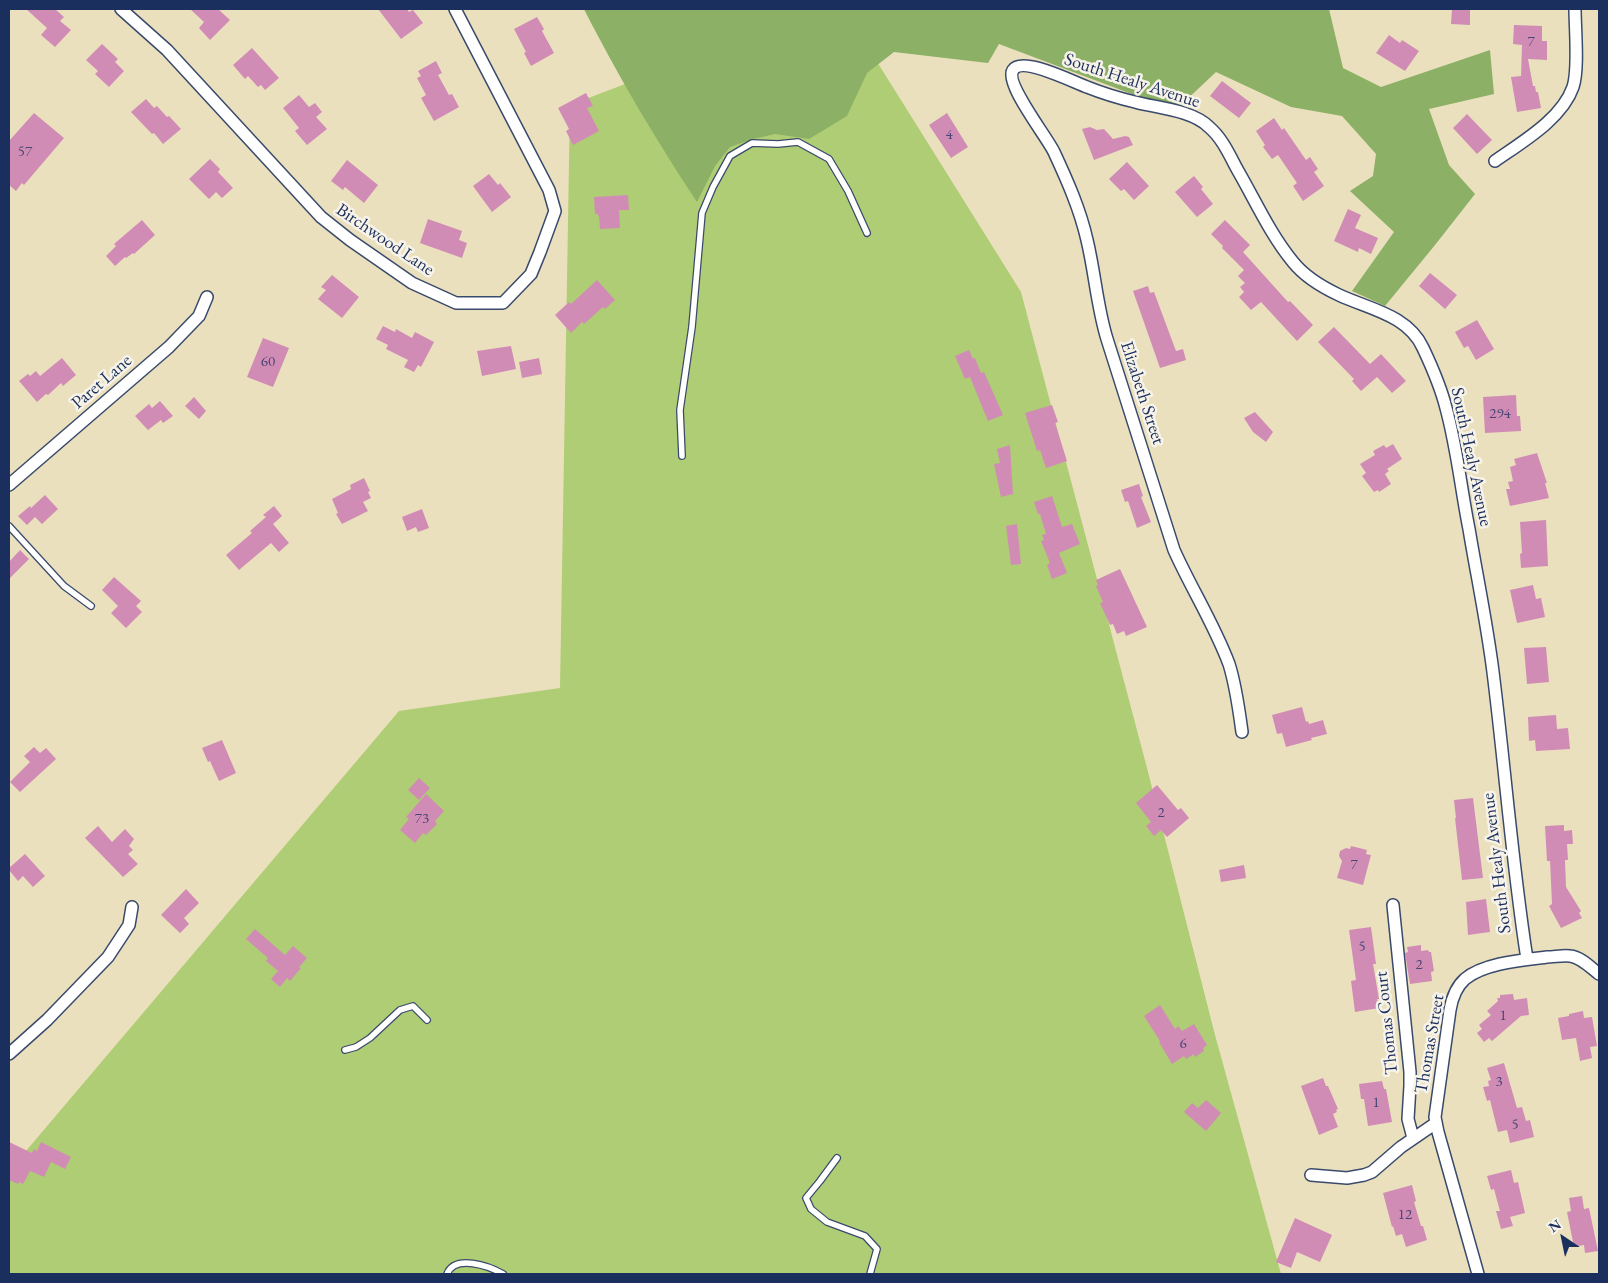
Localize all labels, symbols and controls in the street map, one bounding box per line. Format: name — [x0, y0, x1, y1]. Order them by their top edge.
house number: 7 — [1527, 33, 1535, 51]
street label: South Healy Avenue — [1061, 49, 1203, 113]
house number: 4 — [945, 126, 953, 144]
house number: 57 — [18, 143, 32, 161]
street label: Birchwood Lane — [332, 199, 438, 281]
street label: Elizabeth Street — [1115, 339, 1169, 447]
street label: Paret Lane — [67, 350, 137, 414]
house number: 60 — [261, 353, 275, 371]
street label: South Healy Avenue — [1446, 386, 1496, 528]
house number: 294 — [1489, 405, 1511, 423]
street label: South Healy Avenue — [1478, 791, 1516, 935]
house number: 2 — [1157, 804, 1165, 822]
house number: 73 — [415, 810, 429, 828]
house number: 7 — [1350, 856, 1358, 874]
house number: 5 — [1358, 938, 1366, 956]
house number: 2 — [1415, 956, 1423, 974]
street label: Thomas Court — [1371, 970, 1403, 1076]
street label: Thomas Street — [1411, 993, 1449, 1095]
house number: 1 — [1499, 1007, 1507, 1025]
house number: 6 — [1179, 1035, 1187, 1053]
house number: 3 — [1495, 1073, 1503, 1091]
house number: 1 — [1372, 1094, 1380, 1112]
house number: 5 — [1511, 1116, 1519, 1134]
house number: 12 — [1398, 1206, 1412, 1224]
north arrow — [1538, 1213, 1588, 1263]
text: N — [1545, 1215, 1564, 1236]

